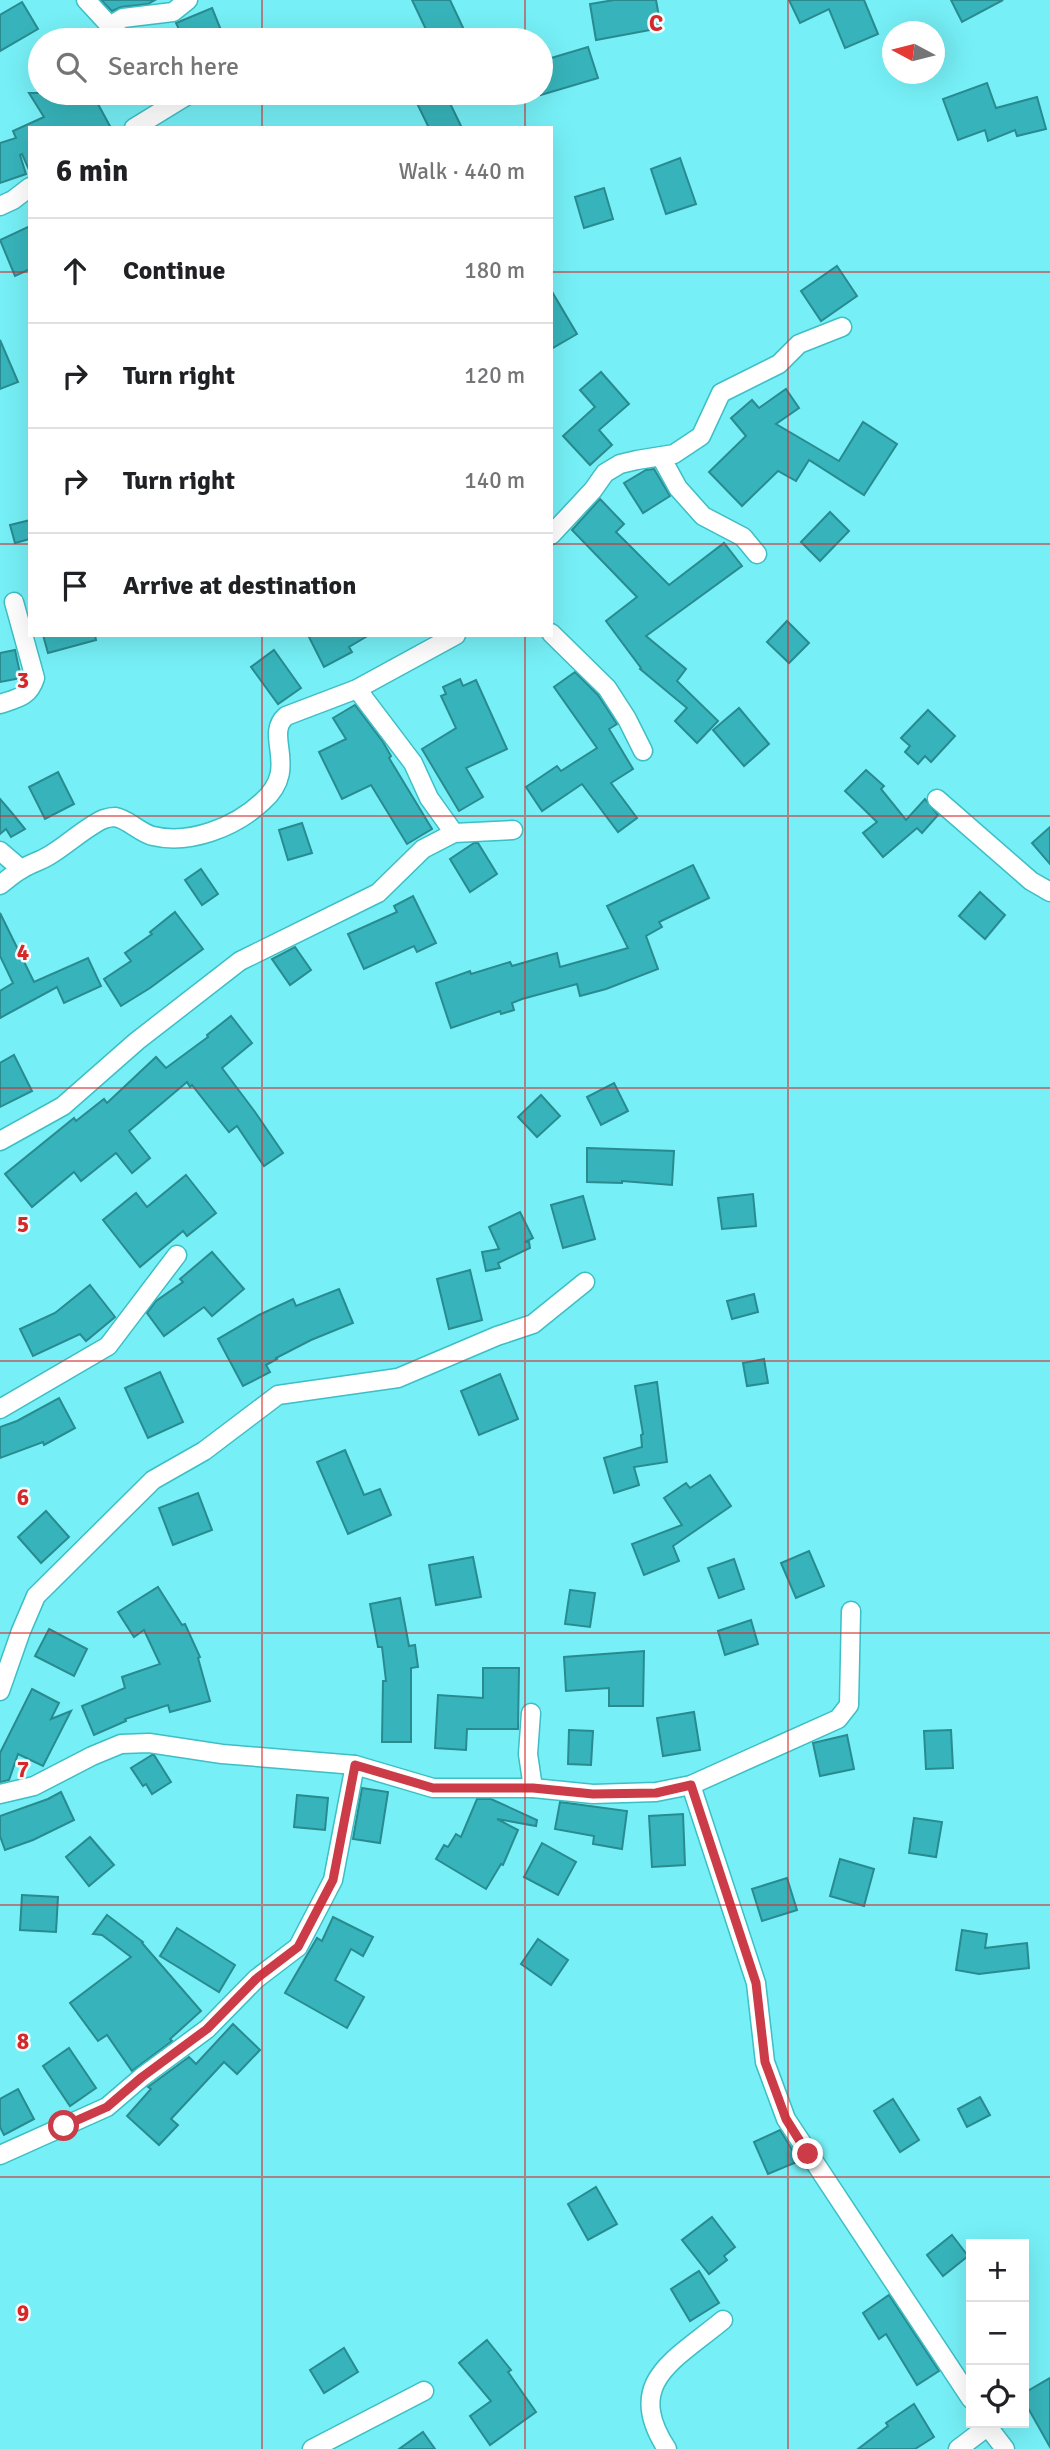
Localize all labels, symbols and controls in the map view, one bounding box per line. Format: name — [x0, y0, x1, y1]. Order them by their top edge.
text: C — [649, 9, 663, 38]
north arrow — [882, 21, 945, 84]
search box — [28, 28, 553, 105]
icon: search — [52, 48, 90, 86]
text: Search here — [108, 51, 239, 83]
text: 6 min — [56, 153, 128, 190]
text: Walk · 440 m — [399, 157, 525, 186]
icon: ahead — [56, 252, 94, 290]
text: Continue — [123, 255, 225, 287]
text: 180 m — [464, 256, 525, 285]
icon: right — [56, 357, 94, 395]
text: Turn right — [123, 360, 235, 392]
text: 120 m — [464, 361, 525, 390]
icon: right — [56, 462, 94, 500]
text: Turn right — [123, 465, 235, 497]
text: 140 m — [464, 466, 525, 495]
icon: arrive — [56, 567, 94, 605]
text: Arrive at destination — [123, 570, 356, 602]
text: 3 — [17, 666, 29, 695]
text: 4 — [17, 938, 29, 967]
text: 5 — [17, 1210, 29, 1239]
text: 6 — [17, 1483, 29, 1512]
text: 7 — [17, 1755, 29, 1784]
text: 8 — [17, 2027, 29, 2056]
route start — [48, 2110, 79, 2141]
route end — [792, 2138, 823, 2169]
map controls — [966, 2239, 1029, 2428]
button: + — [966, 2239, 1029, 2302]
text: 9 — [17, 2299, 29, 2328]
button: − — [966, 2302, 1029, 2365]
button: locate — [966, 2365, 1029, 2428]

